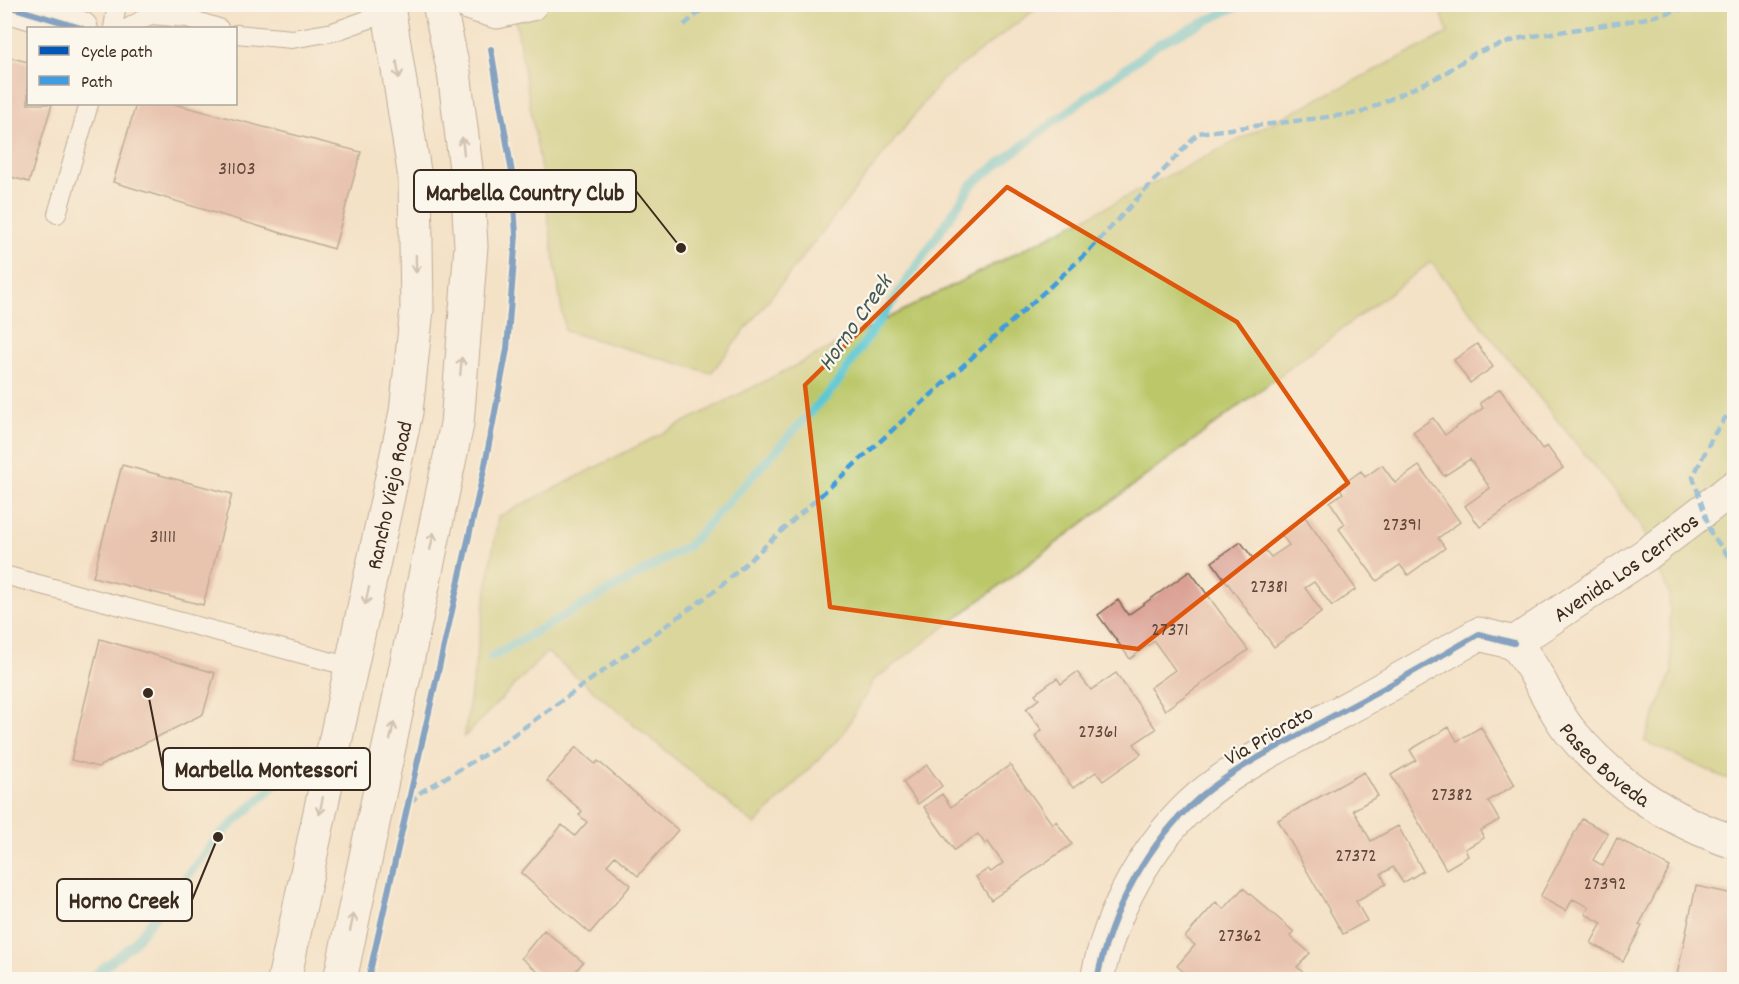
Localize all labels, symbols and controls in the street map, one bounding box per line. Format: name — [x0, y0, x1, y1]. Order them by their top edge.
legend — [27, 27, 237, 105]
text: Cycle path — [81, 41, 152, 66]
one-way arrow — [393, 60, 404, 80]
text: Path — [81, 71, 113, 96]
one-way arrow — [457, 136, 468, 156]
house number: 31103 — [218, 156, 256, 184]
callout: Marbella Country Club — [414, 170, 636, 212]
text: Marbella Country Club — [426, 178, 624, 212]
one-way arrow — [410, 253, 422, 273]
water label: Horno Creek — [811, 267, 903, 379]
one-way arrow — [456, 356, 467, 376]
street label: Rancho Viejo Road — [361, 419, 423, 573]
street label: Avenida Los Cerritos — [1548, 507, 1707, 632]
house number: 27391 — [1383, 512, 1421, 540]
house number: 31111 — [150, 524, 176, 552]
one-way arrow — [427, 531, 438, 551]
house number: 27381 — [1250, 574, 1288, 602]
one-way arrow — [360, 586, 372, 605]
house number: 27371 — [1151, 617, 1189, 645]
street label: Via Priorato — [1219, 699, 1320, 775]
street label: Paseo Boveda — [1550, 717, 1656, 817]
house number: 27361 — [1078, 719, 1118, 747]
one-way arrow — [387, 722, 399, 741]
callout: Marbella Montessori — [163, 748, 370, 790]
text: Marbella Montessori — [175, 755, 358, 789]
house number: 27382 — [1431, 782, 1473, 810]
one-way arrow — [314, 796, 326, 815]
house number: 27372 — [1335, 843, 1377, 871]
house number: 27392 — [1583, 871, 1627, 899]
callout: Horno Creek — [57, 879, 192, 921]
text: Horno Creek — [69, 886, 180, 920]
one-way arrow — [347, 913, 358, 933]
house number: 27362 — [1218, 923, 1262, 951]

